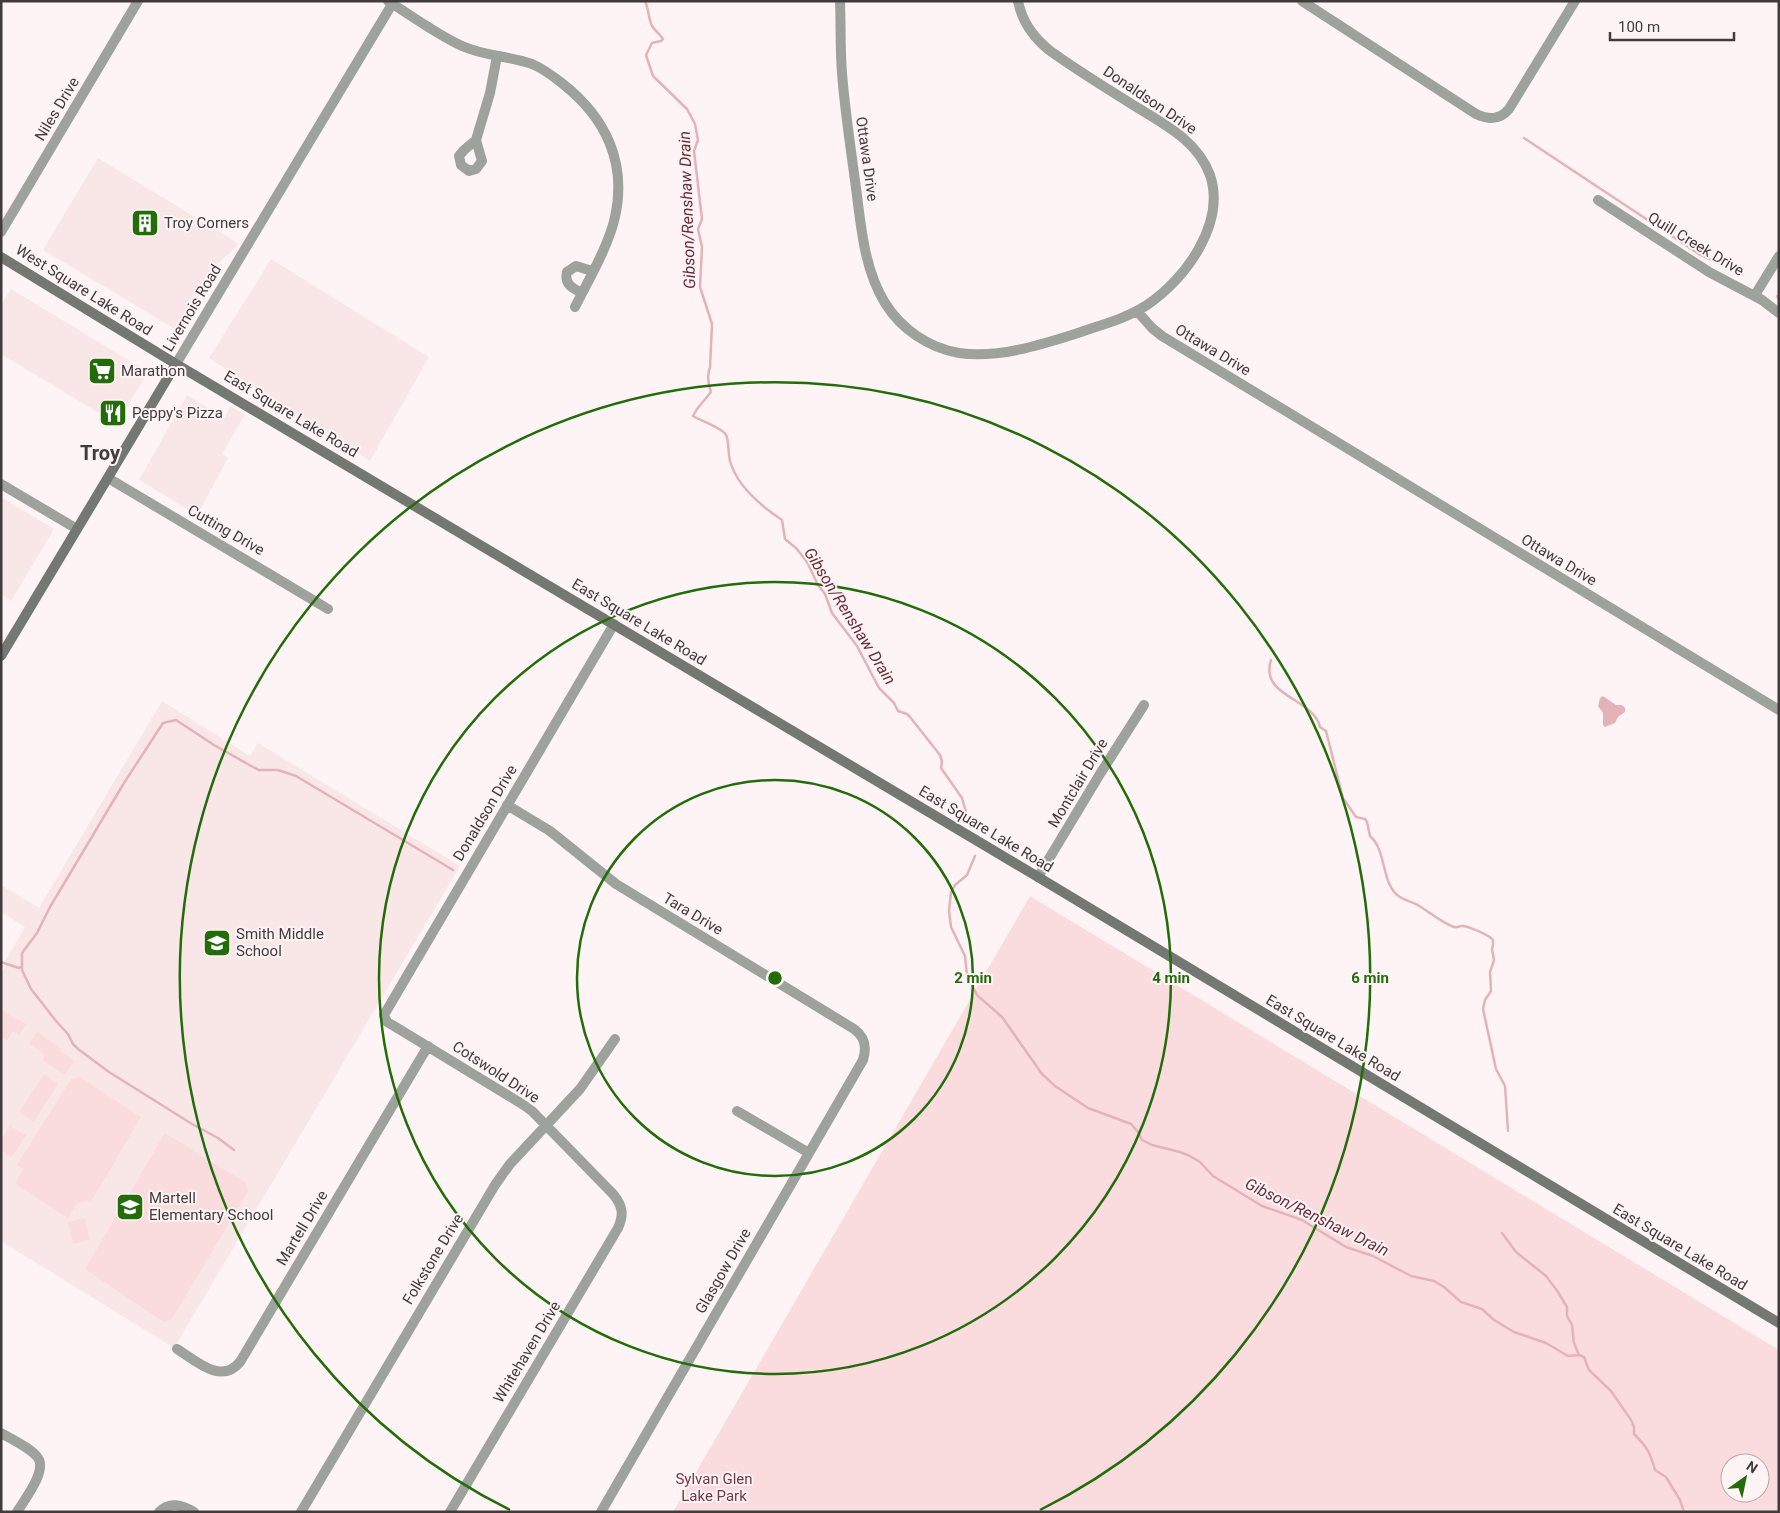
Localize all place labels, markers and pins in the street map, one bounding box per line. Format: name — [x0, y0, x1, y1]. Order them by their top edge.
building icon: Troy Corners — [130, 208, 160, 238]
place label: Troy Corners — [164, 214, 249, 232]
supermarket icon: Marathon — [87, 356, 117, 386]
place label: Marathon — [121, 362, 185, 380]
restaurant icon: Peppy's Pizza — [98, 398, 128, 428]
place label: Peppy's Pizza — [132, 404, 223, 422]
place label: Smith Middle School — [236, 925, 324, 960]
school or university icon: Smith Middle School — [202, 928, 232, 958]
centre of rings — [766, 969, 784, 987]
place label: Martell Elementary School — [149, 1189, 273, 1224]
school or university icon: Martell Elementary School — [115, 1192, 145, 1222]

